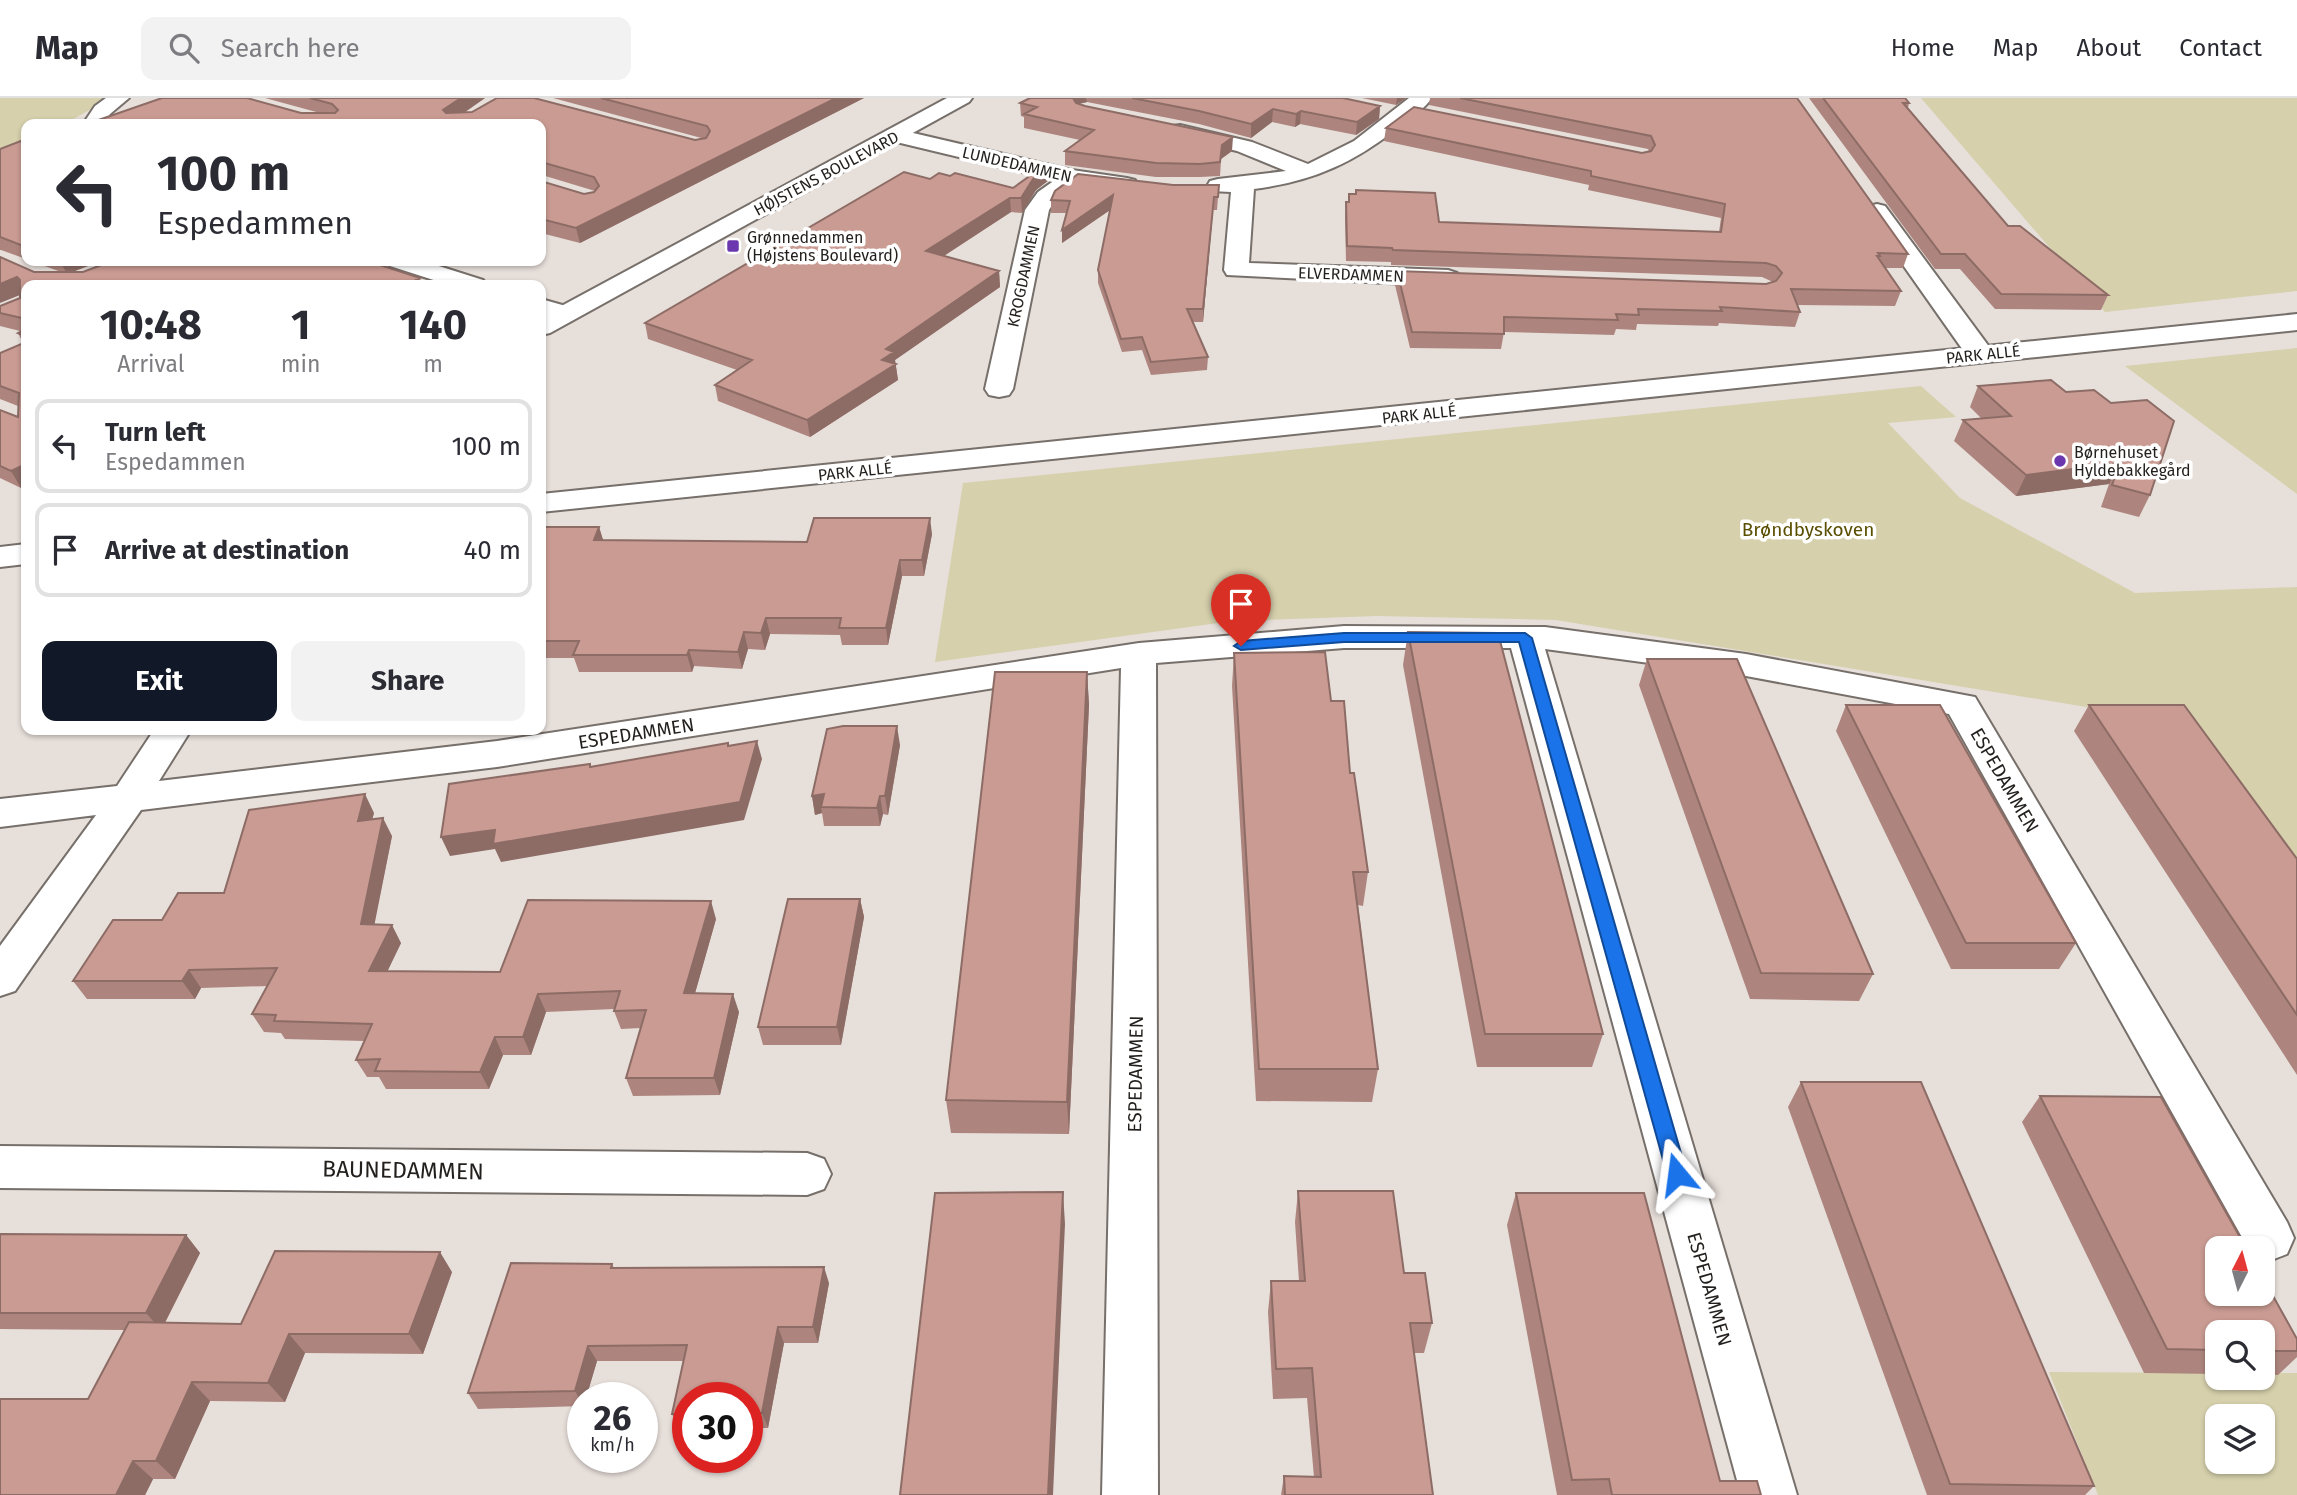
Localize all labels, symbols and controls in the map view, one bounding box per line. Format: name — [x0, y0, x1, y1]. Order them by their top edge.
search box — [141, 17, 631, 80]
text: Map — [35, 28, 99, 68]
icon: search — [165, 29, 203, 67]
text: Search here — [221, 33, 360, 64]
text: Home — [1891, 34, 1955, 62]
text: Map — [1993, 34, 2039, 62]
text: About — [2077, 34, 2141, 62]
text: Contact — [2179, 34, 2262, 62]
street label: HØJSTENS BOULEVARD — [750, 127, 902, 220]
street label: LUNDEDAMMEN — [960, 143, 1073, 186]
text: 100 m — [157, 144, 290, 203]
icon: left — [42, 147, 133, 238]
text: Espedammen — [157, 204, 353, 242]
street label: KROGDAMMEN — [1003, 223, 1044, 329]
place label: Grønnedammen (Højstens Boulevard) — [747, 228, 898, 265]
marker: Grønnedammen (Højstens Boulevard) — [725, 238, 741, 254]
street label: ELVERDAMMEN — [1298, 263, 1404, 286]
text: 10:48 — [100, 300, 202, 350]
text: 1 — [291, 300, 310, 350]
text: 140 — [399, 300, 467, 350]
street label: PARK ALLÉ — [1945, 340, 2021, 368]
text: Arrival — [117, 350, 185, 378]
text: min — [281, 350, 320, 378]
text: m — [423, 350, 443, 378]
street label: PARK ALLÉ — [1381, 400, 1457, 428]
text: Turn left — [105, 417, 206, 448]
icon: left — [46, 427, 84, 465]
text: 100 m — [452, 431, 521, 462]
place label: Børnehuset Hyldebakkegård — [2074, 443, 2191, 480]
text: Espedammen — [105, 448, 246, 476]
marker: Børnehuset Hyldebakkegård — [2052, 453, 2068, 469]
street label: PARK ALLÉ — [817, 457, 893, 485]
park label: Brøndbyskoven — [1742, 518, 1874, 541]
icon: arrive — [46, 531, 84, 569]
text: Arrive at destination — [105, 535, 349, 566]
text: 40 m — [463, 535, 521, 566]
pin — [1211, 574, 1271, 646]
icon: arrive — [1222, 585, 1260, 623]
button: Exit — [42, 641, 277, 721]
button: Share — [291, 641, 525, 721]
street label: ESPEDAMMEN — [576, 713, 696, 754]
street label: ESPEDAMMEN — [1965, 724, 2044, 837]
street label: ESPEDAMMEN — [1123, 1015, 1148, 1133]
position arrow — [1640, 1137, 1714, 1211]
street label: BAUNEDAMMEN — [322, 1155, 484, 1185]
street label: ESPEDAMMEN — [1682, 1230, 1737, 1349]
north arrow — [2205, 1236, 2275, 1306]
map controls — [2205, 1236, 2275, 1474]
button: search — [2205, 1320, 2275, 1390]
speed limit sign: 30 — [672, 1382, 763, 1473]
text: 26 — [594, 1397, 631, 1439]
button: layers — [2205, 1404, 2275, 1474]
text: km/h — [590, 1434, 635, 1456]

